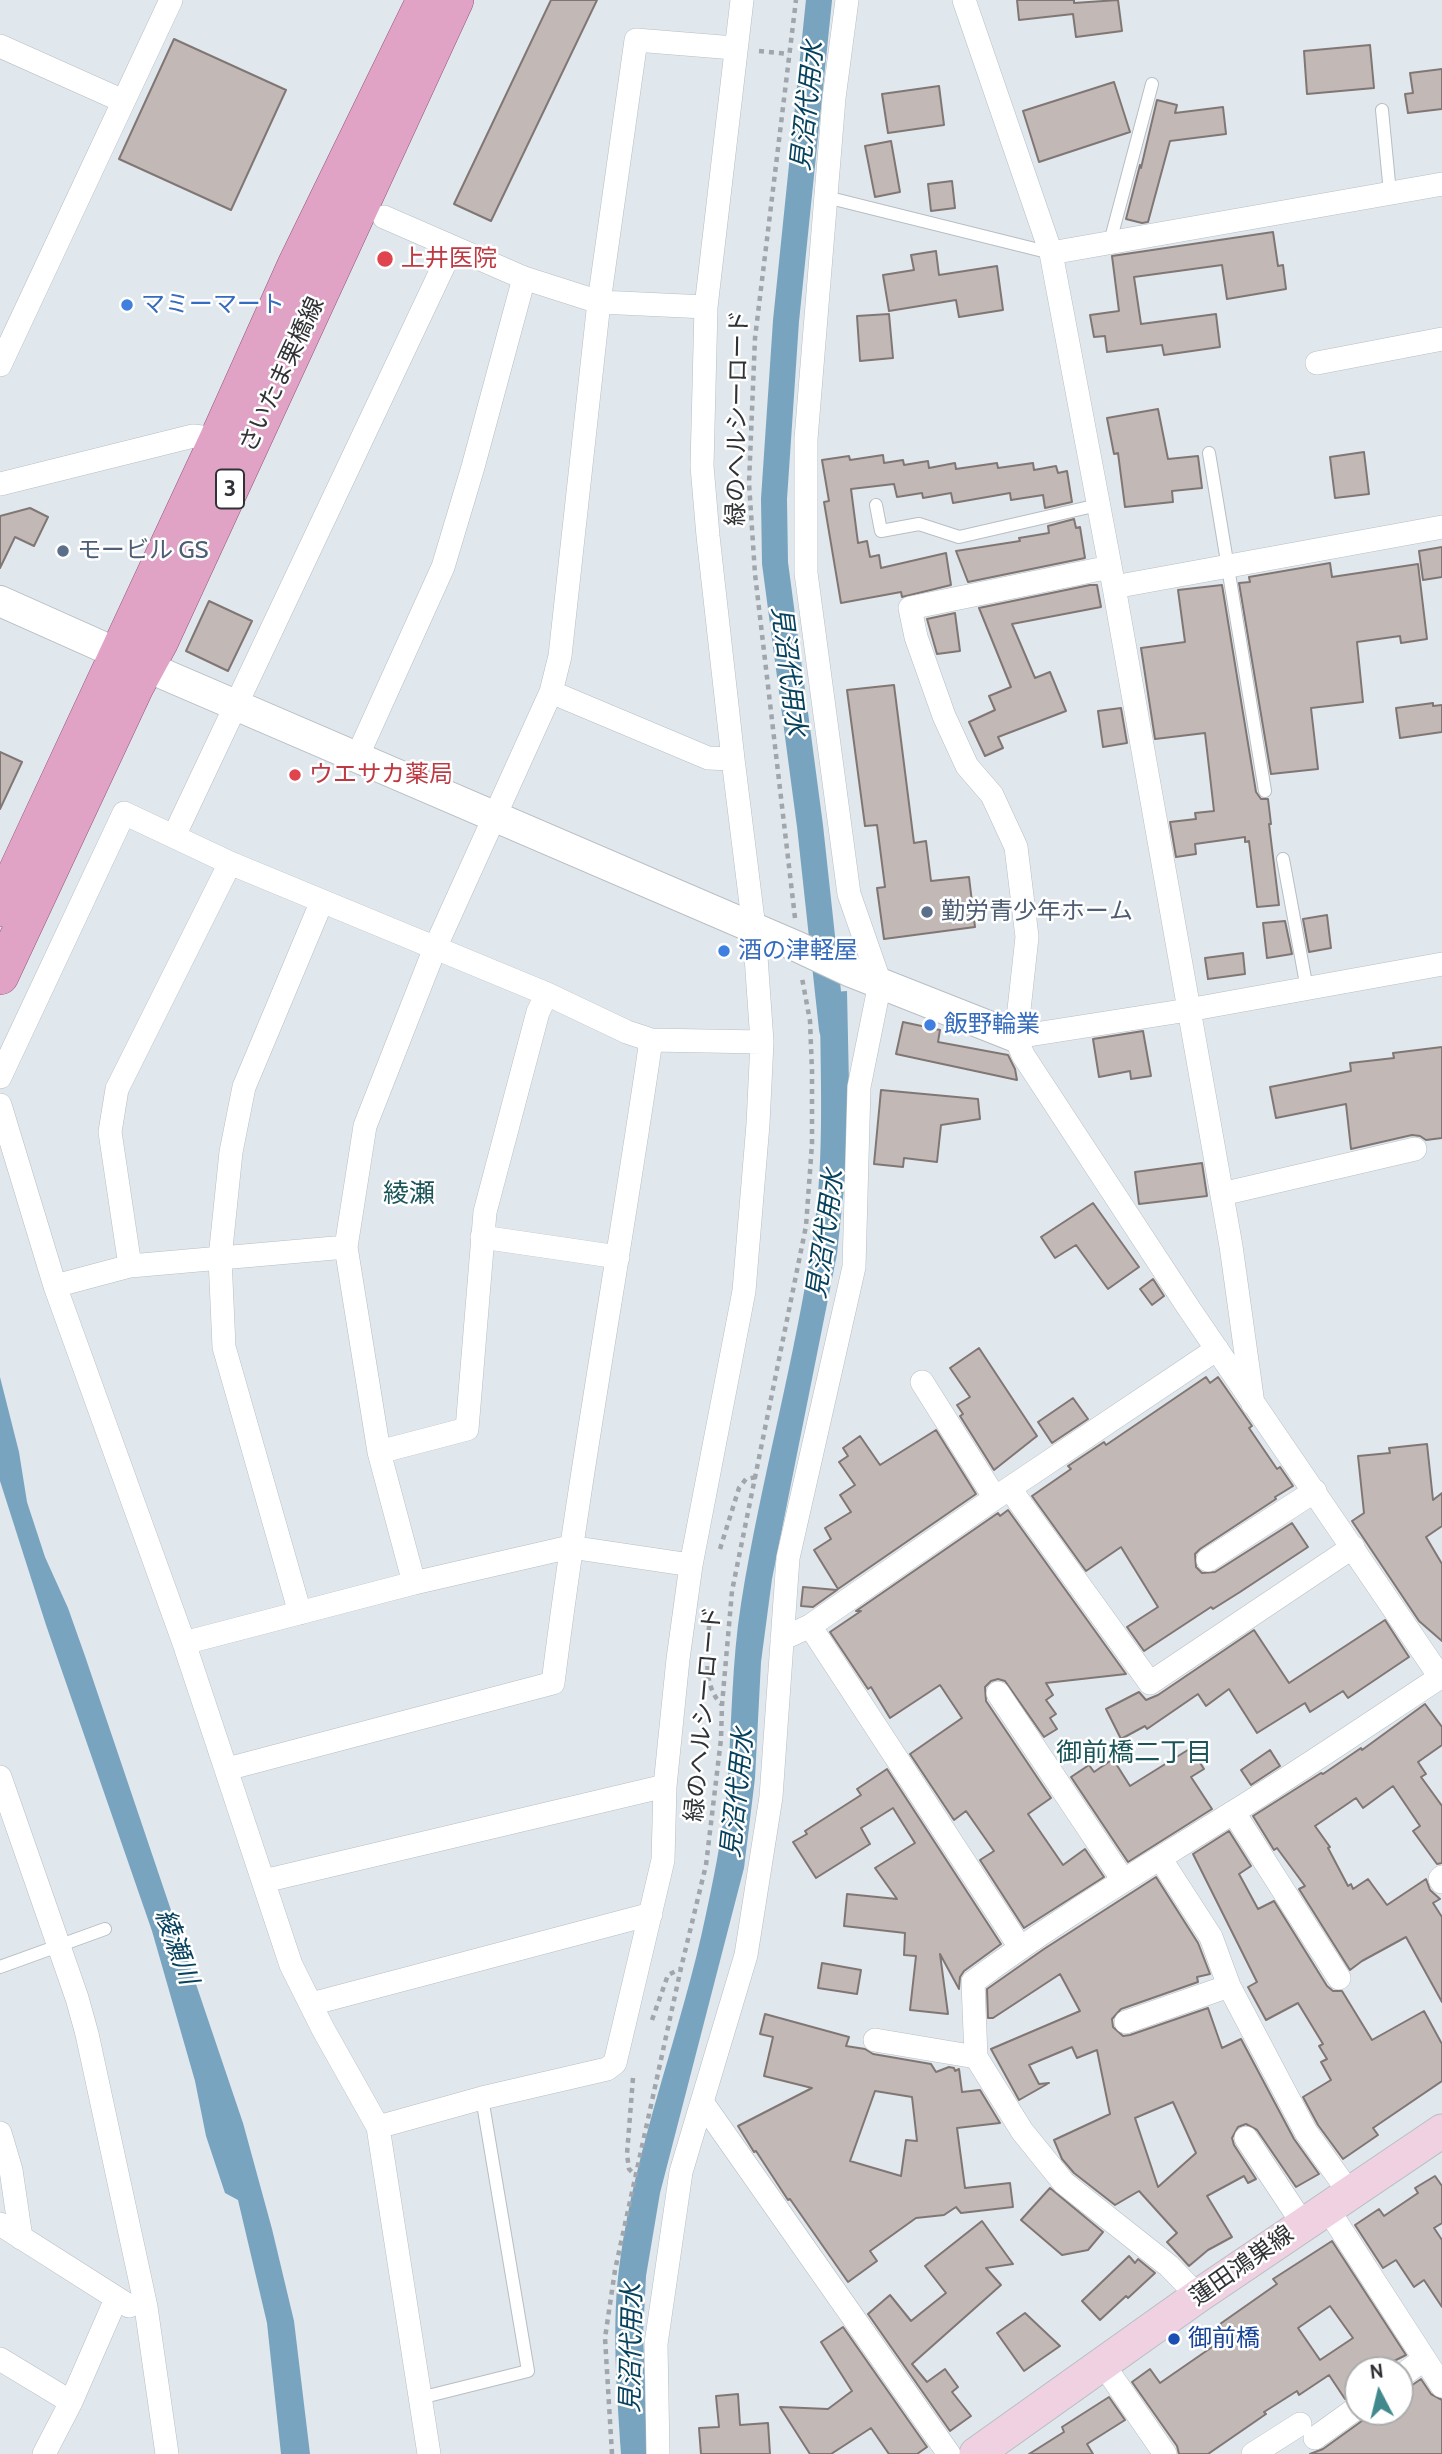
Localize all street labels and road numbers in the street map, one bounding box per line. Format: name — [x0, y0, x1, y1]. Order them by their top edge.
street label: さいたま栗橋線 — [233, 293, 331, 457]
street label: 緑のヘルシーロード — [722, 310, 754, 526]
road number: 3 — [216, 470, 244, 509]
street label: 緑のヘルシーロード — [680, 1605, 728, 1823]
street label: 蓮田鴻巣線 — [1185, 2220, 1299, 2312]

